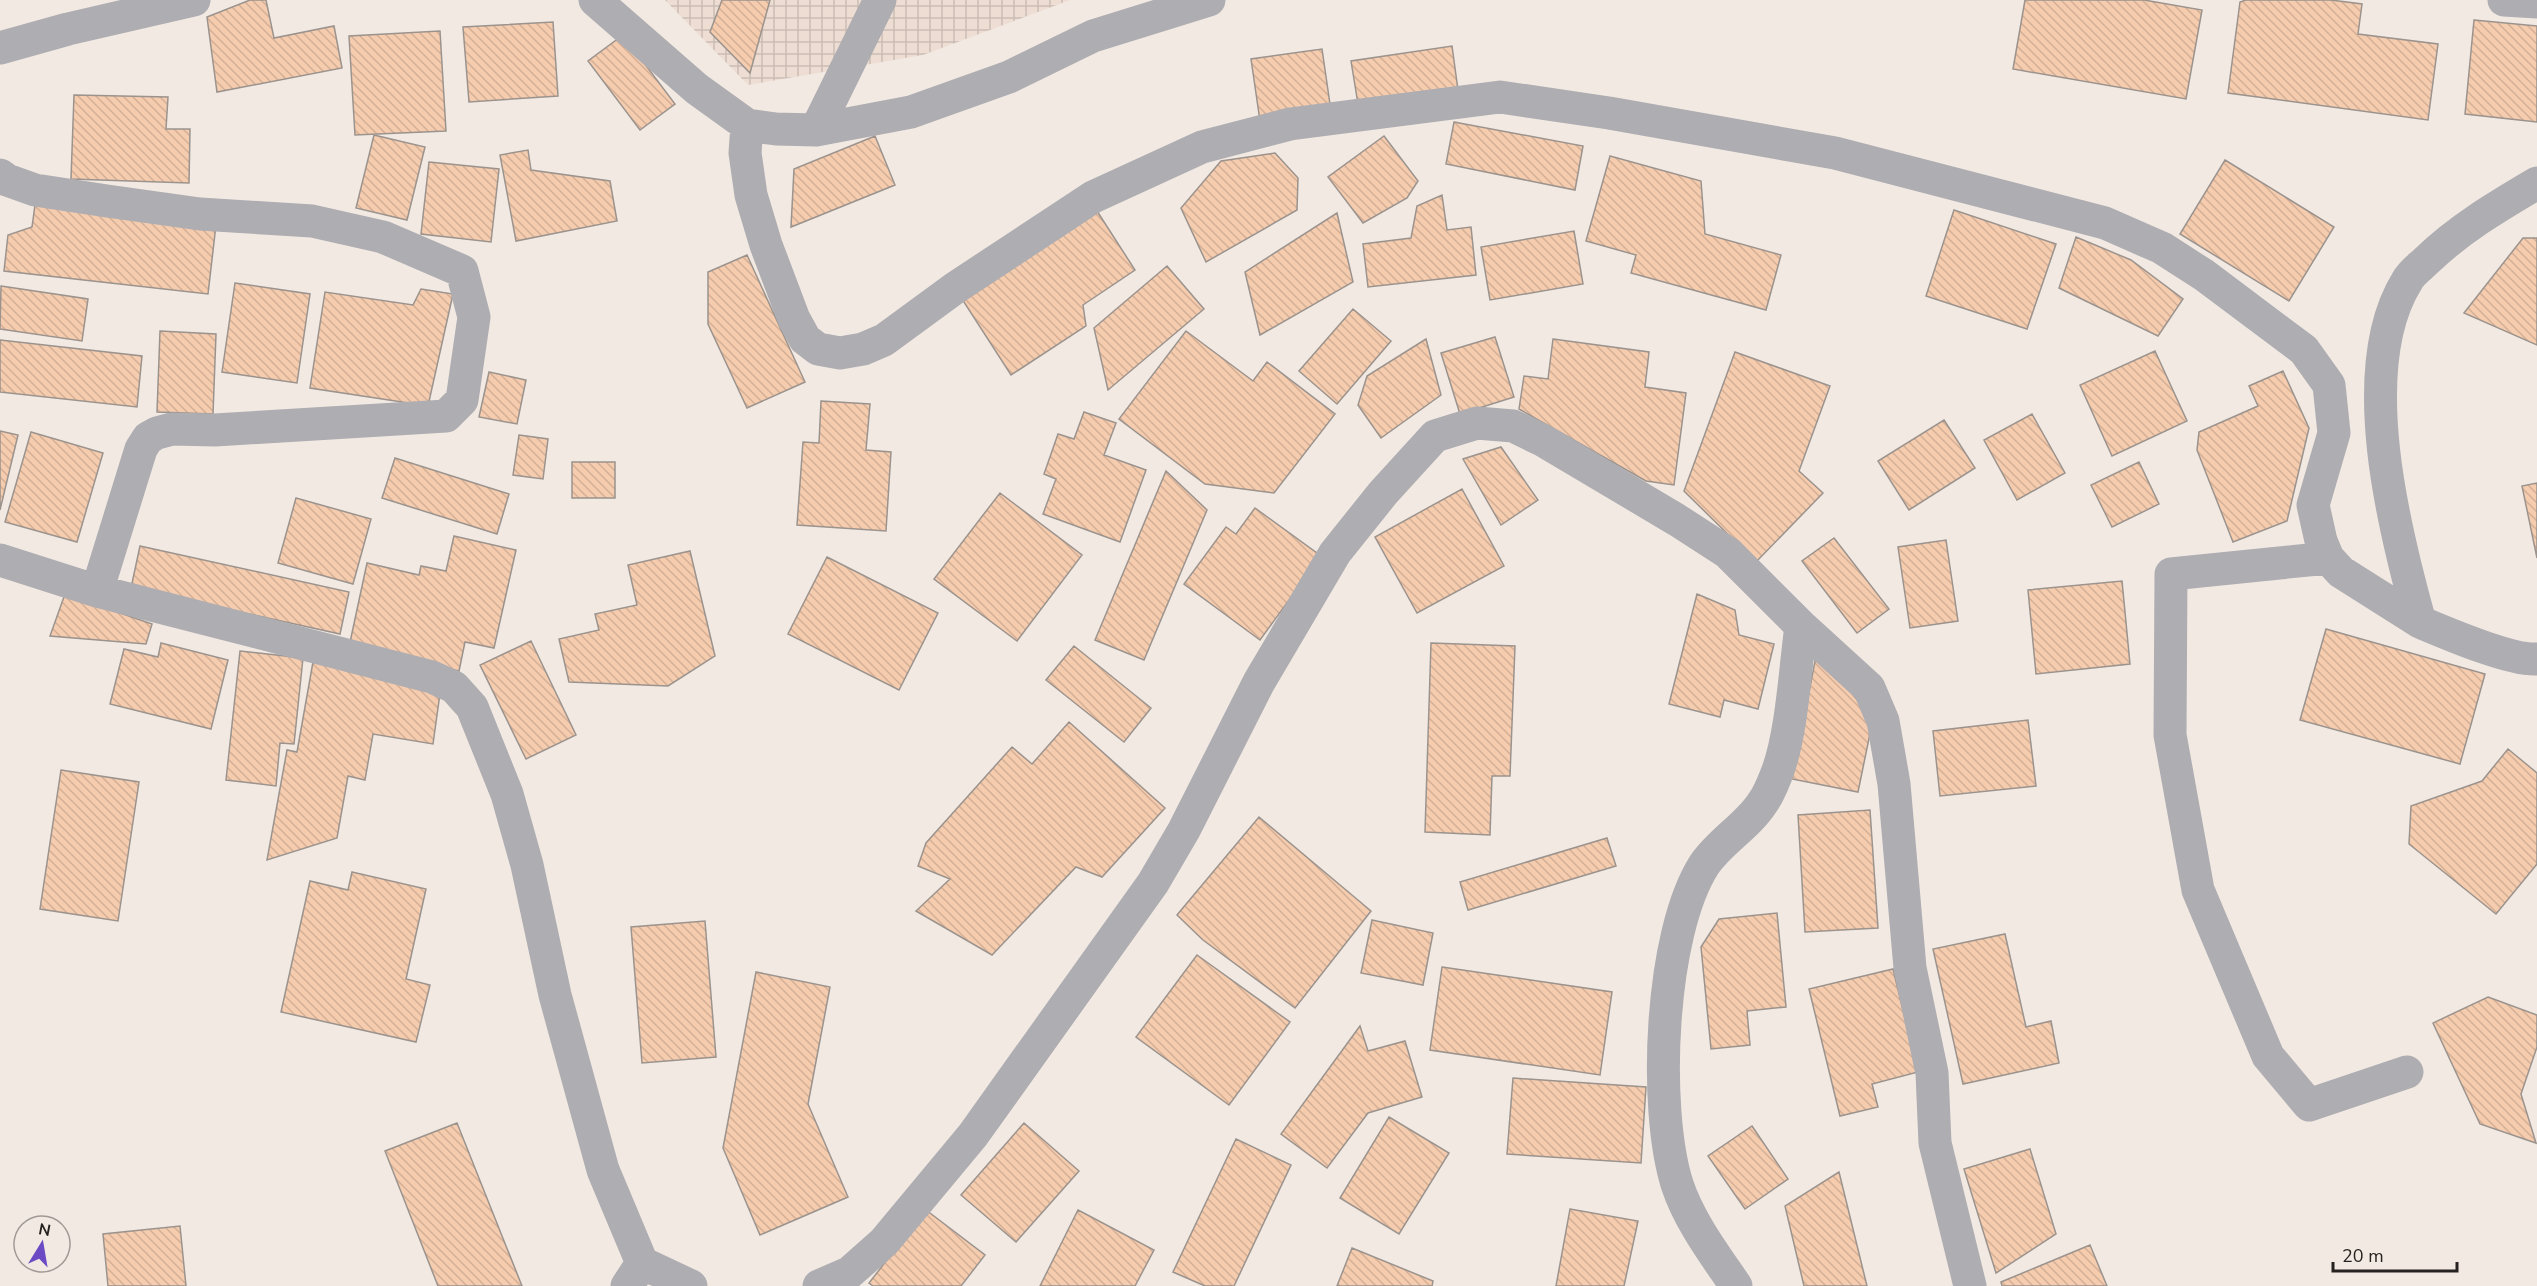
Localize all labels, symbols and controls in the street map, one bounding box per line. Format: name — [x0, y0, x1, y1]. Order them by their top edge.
north arrow — [12, 1214, 72, 1274]
text: N — [37, 1218, 53, 1242]
scale bar — [2333, 1235, 2458, 1273]
text: 20 m — [2342, 1244, 2384, 1268]

